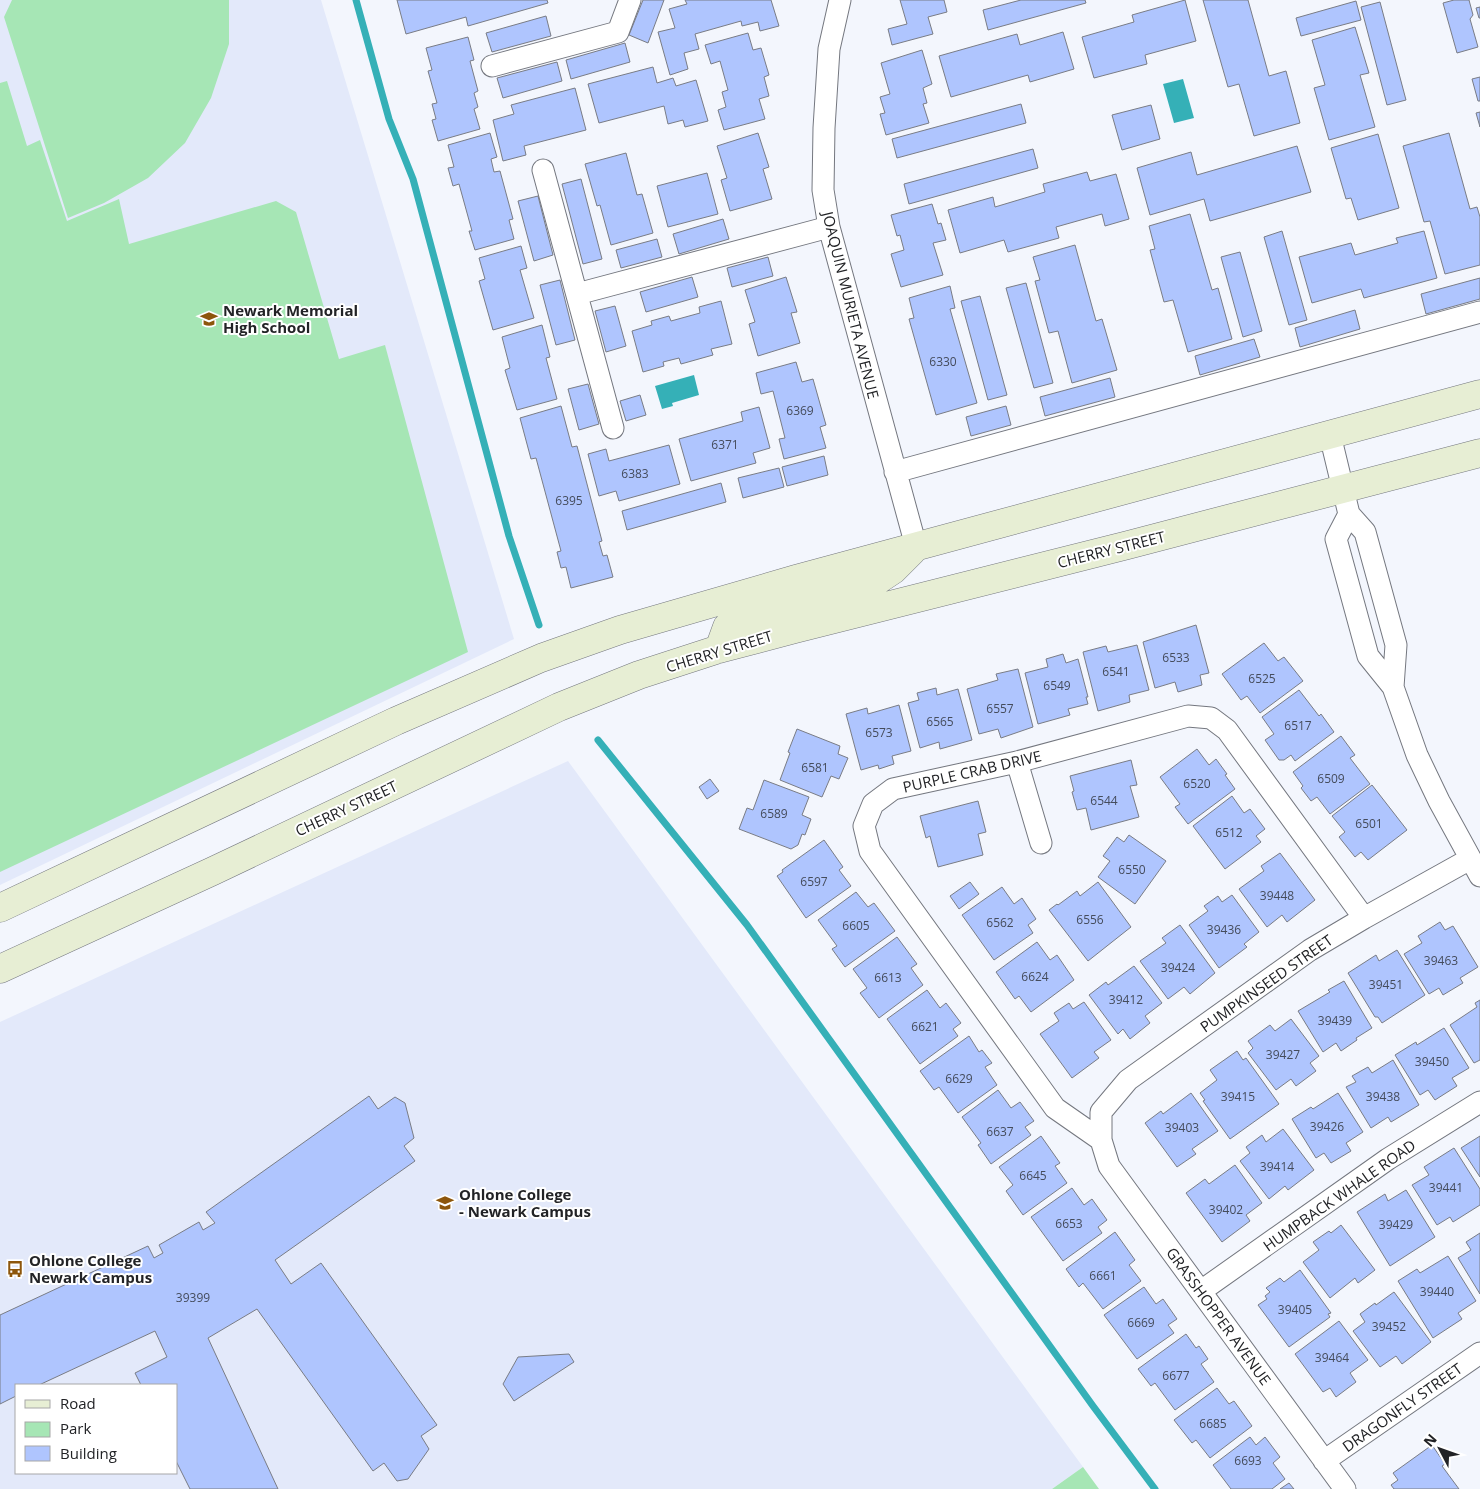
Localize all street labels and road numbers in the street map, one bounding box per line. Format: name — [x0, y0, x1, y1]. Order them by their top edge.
street label: JOAQUIN MURIETA AVENUE — [818, 207, 884, 401]
street label: CHERRY STREET — [1055, 526, 1168, 572]
street label: CHERRY STREET — [663, 625, 775, 677]
street label: PURPLE CRAB DRIVE — [901, 745, 1043, 797]
street label: CHERRY STREET — [292, 775, 401, 840]
street label: PUMPKINSEED STREET — [1196, 929, 1337, 1036]
street label: HUMPBACK WHALE ROAD — [1259, 1135, 1419, 1255]
street label: GRASSHOPPER AVENUE — [1162, 1243, 1276, 1389]
street label: DRAGONFLY STREET — [1339, 1359, 1465, 1455]

